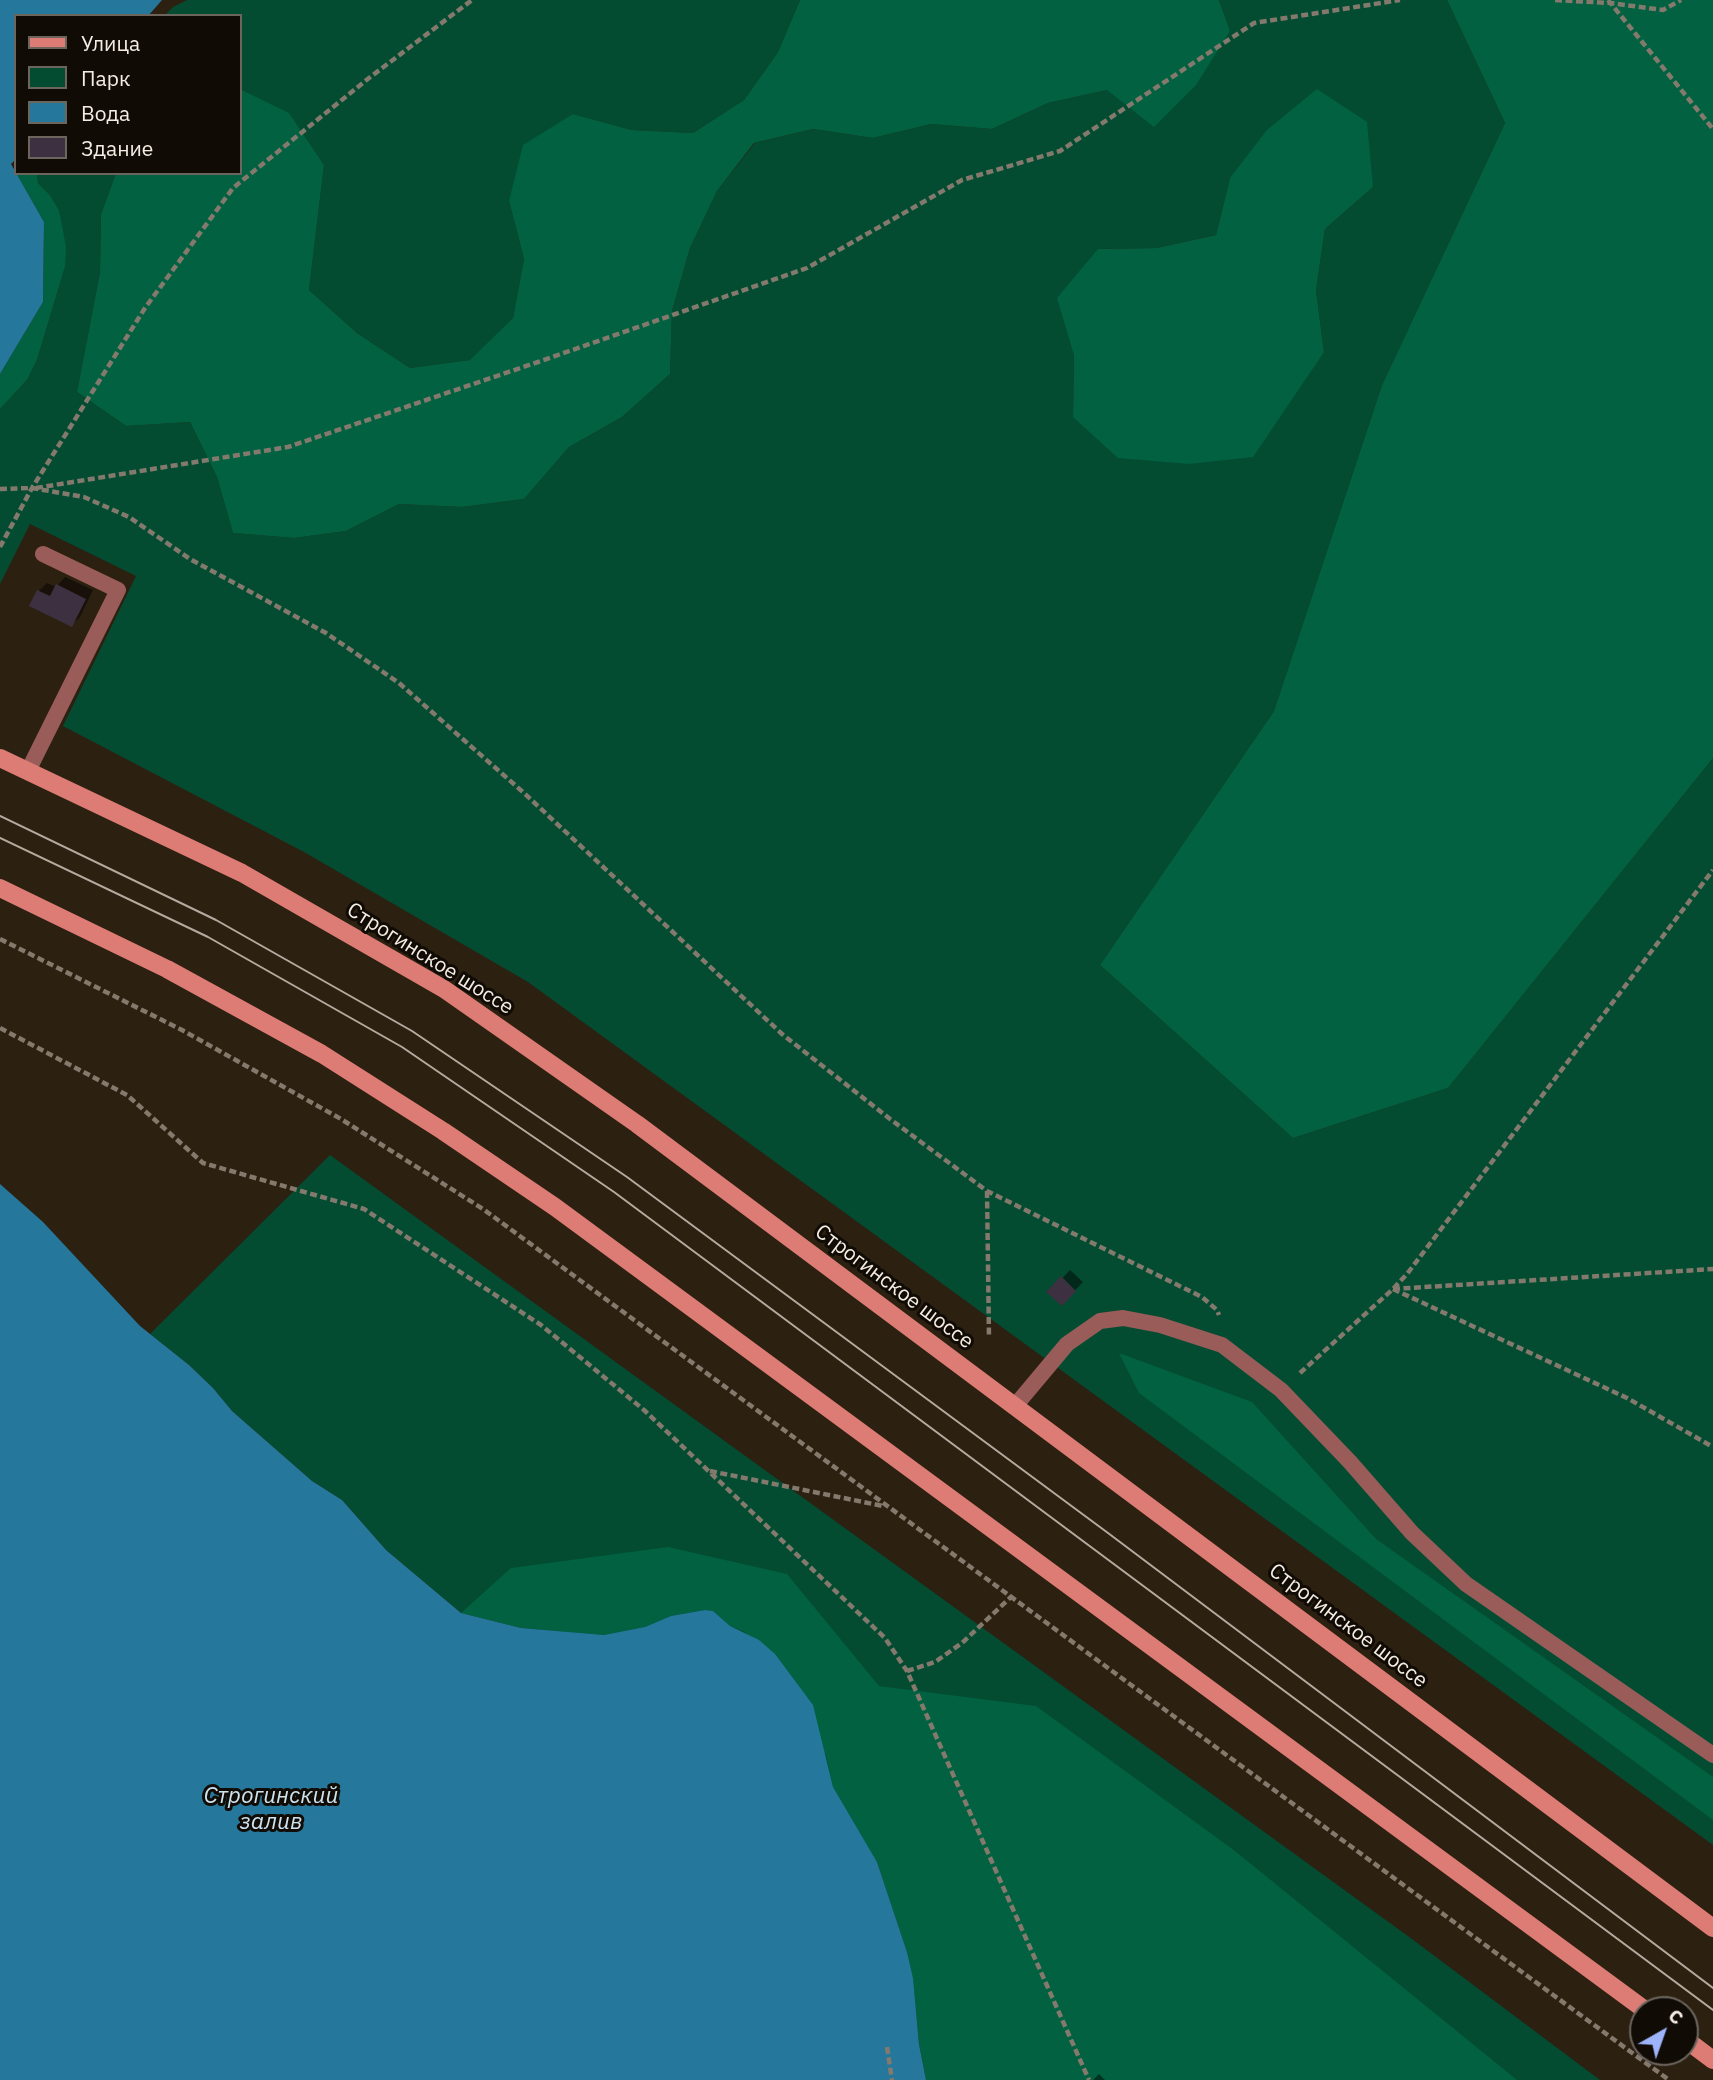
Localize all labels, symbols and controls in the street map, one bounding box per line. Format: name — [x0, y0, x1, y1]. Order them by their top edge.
legend — [14, 14, 242, 175]
text: Улица — [81, 29, 140, 57]
text: Парк — [81, 64, 131, 92]
text: Вода — [81, 99, 130, 127]
text: Здание — [81, 134, 153, 162]
street label: Строгинское шоссе — [342, 898, 518, 1020]
street label: Строгинское шоссе — [810, 1219, 978, 1355]
street label: Строгинское шоссе — [1264, 1558, 1432, 1694]
water label: Строгинский залив — [204, 1782, 338, 1836]
north arrow — [1629, 1996, 1699, 2066]
text: С — [1664, 2003, 1689, 2030]

